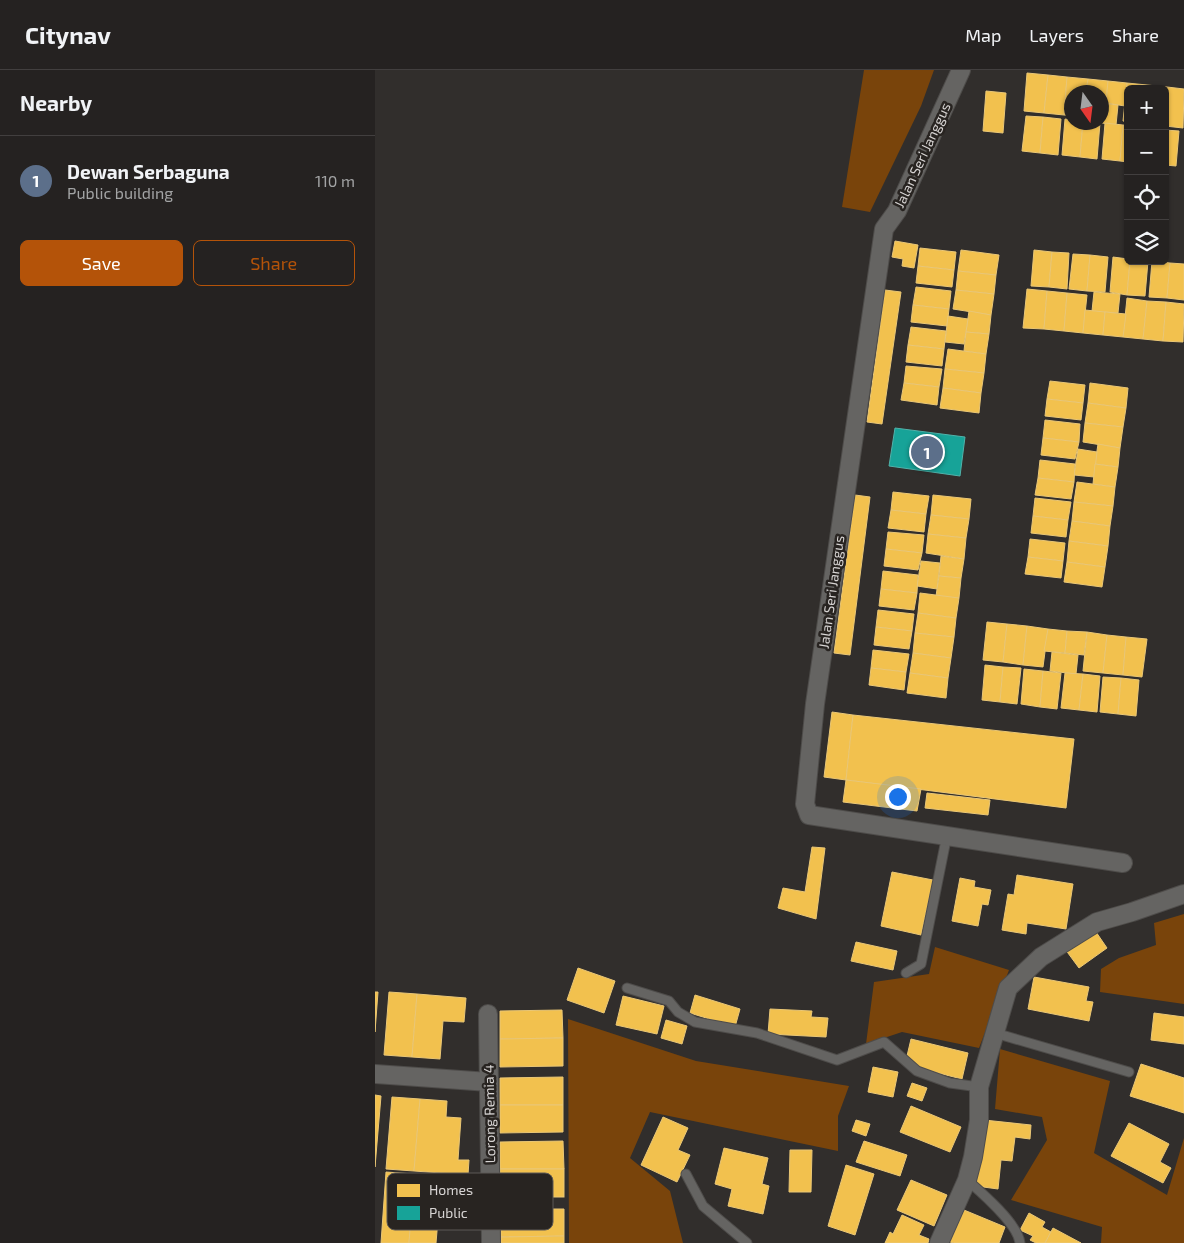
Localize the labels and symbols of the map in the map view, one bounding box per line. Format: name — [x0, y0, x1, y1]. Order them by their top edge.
north arrow — [1064, 85, 1109, 130]
street label: Jalan Seri Janggus — [890, 100, 954, 210]
pin: 1 — [911, 433, 943, 471]
street label: Jalan Seri Janggus — [815, 534, 847, 650]
your location — [885, 784, 911, 810]
street label: Lorong Remia 4 — [480, 1064, 498, 1164]
legend — [387, 1173, 553, 1230]
text: Homes — [429, 1181, 473, 1198]
text: Public — [429, 1204, 468, 1221]

